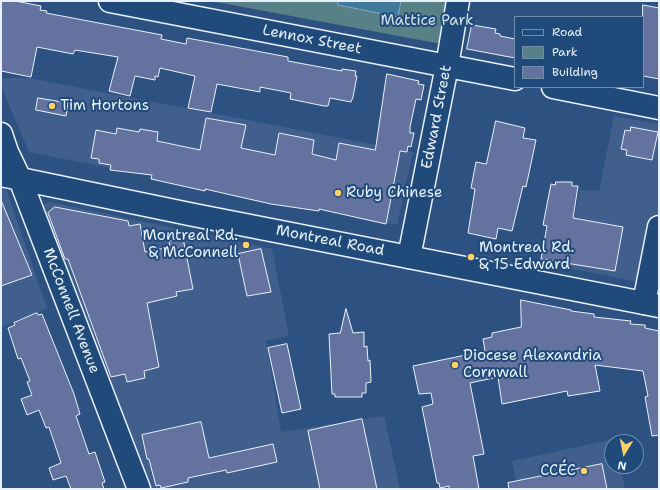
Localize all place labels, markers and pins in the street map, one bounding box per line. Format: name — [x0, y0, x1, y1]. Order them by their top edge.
place label: Tim Hortons — [60, 97, 149, 115]
marker: Tim Hortons — [47, 101, 57, 111]
place label: Ruby Chinese — [346, 184, 442, 202]
marker: Ruby Chinese — [333, 188, 343, 198]
place label: Montreal Rd. & McConnell — [143, 227, 238, 262]
place label: Montreal Rd. & 15 Edward — [479, 239, 574, 274]
marker: Montreal Rd. & McConnell — [241, 240, 251, 250]
marker: Montreal Rd. & 15 Edward — [466, 252, 476, 262]
place label: Diocese Alexandria Cornwall — [463, 347, 602, 382]
marker: Diocese Alexandria Cornwall — [450, 360, 460, 370]
place label: CCÉC — [540, 462, 576, 480]
marker: CCÉC — [579, 466, 589, 476]

